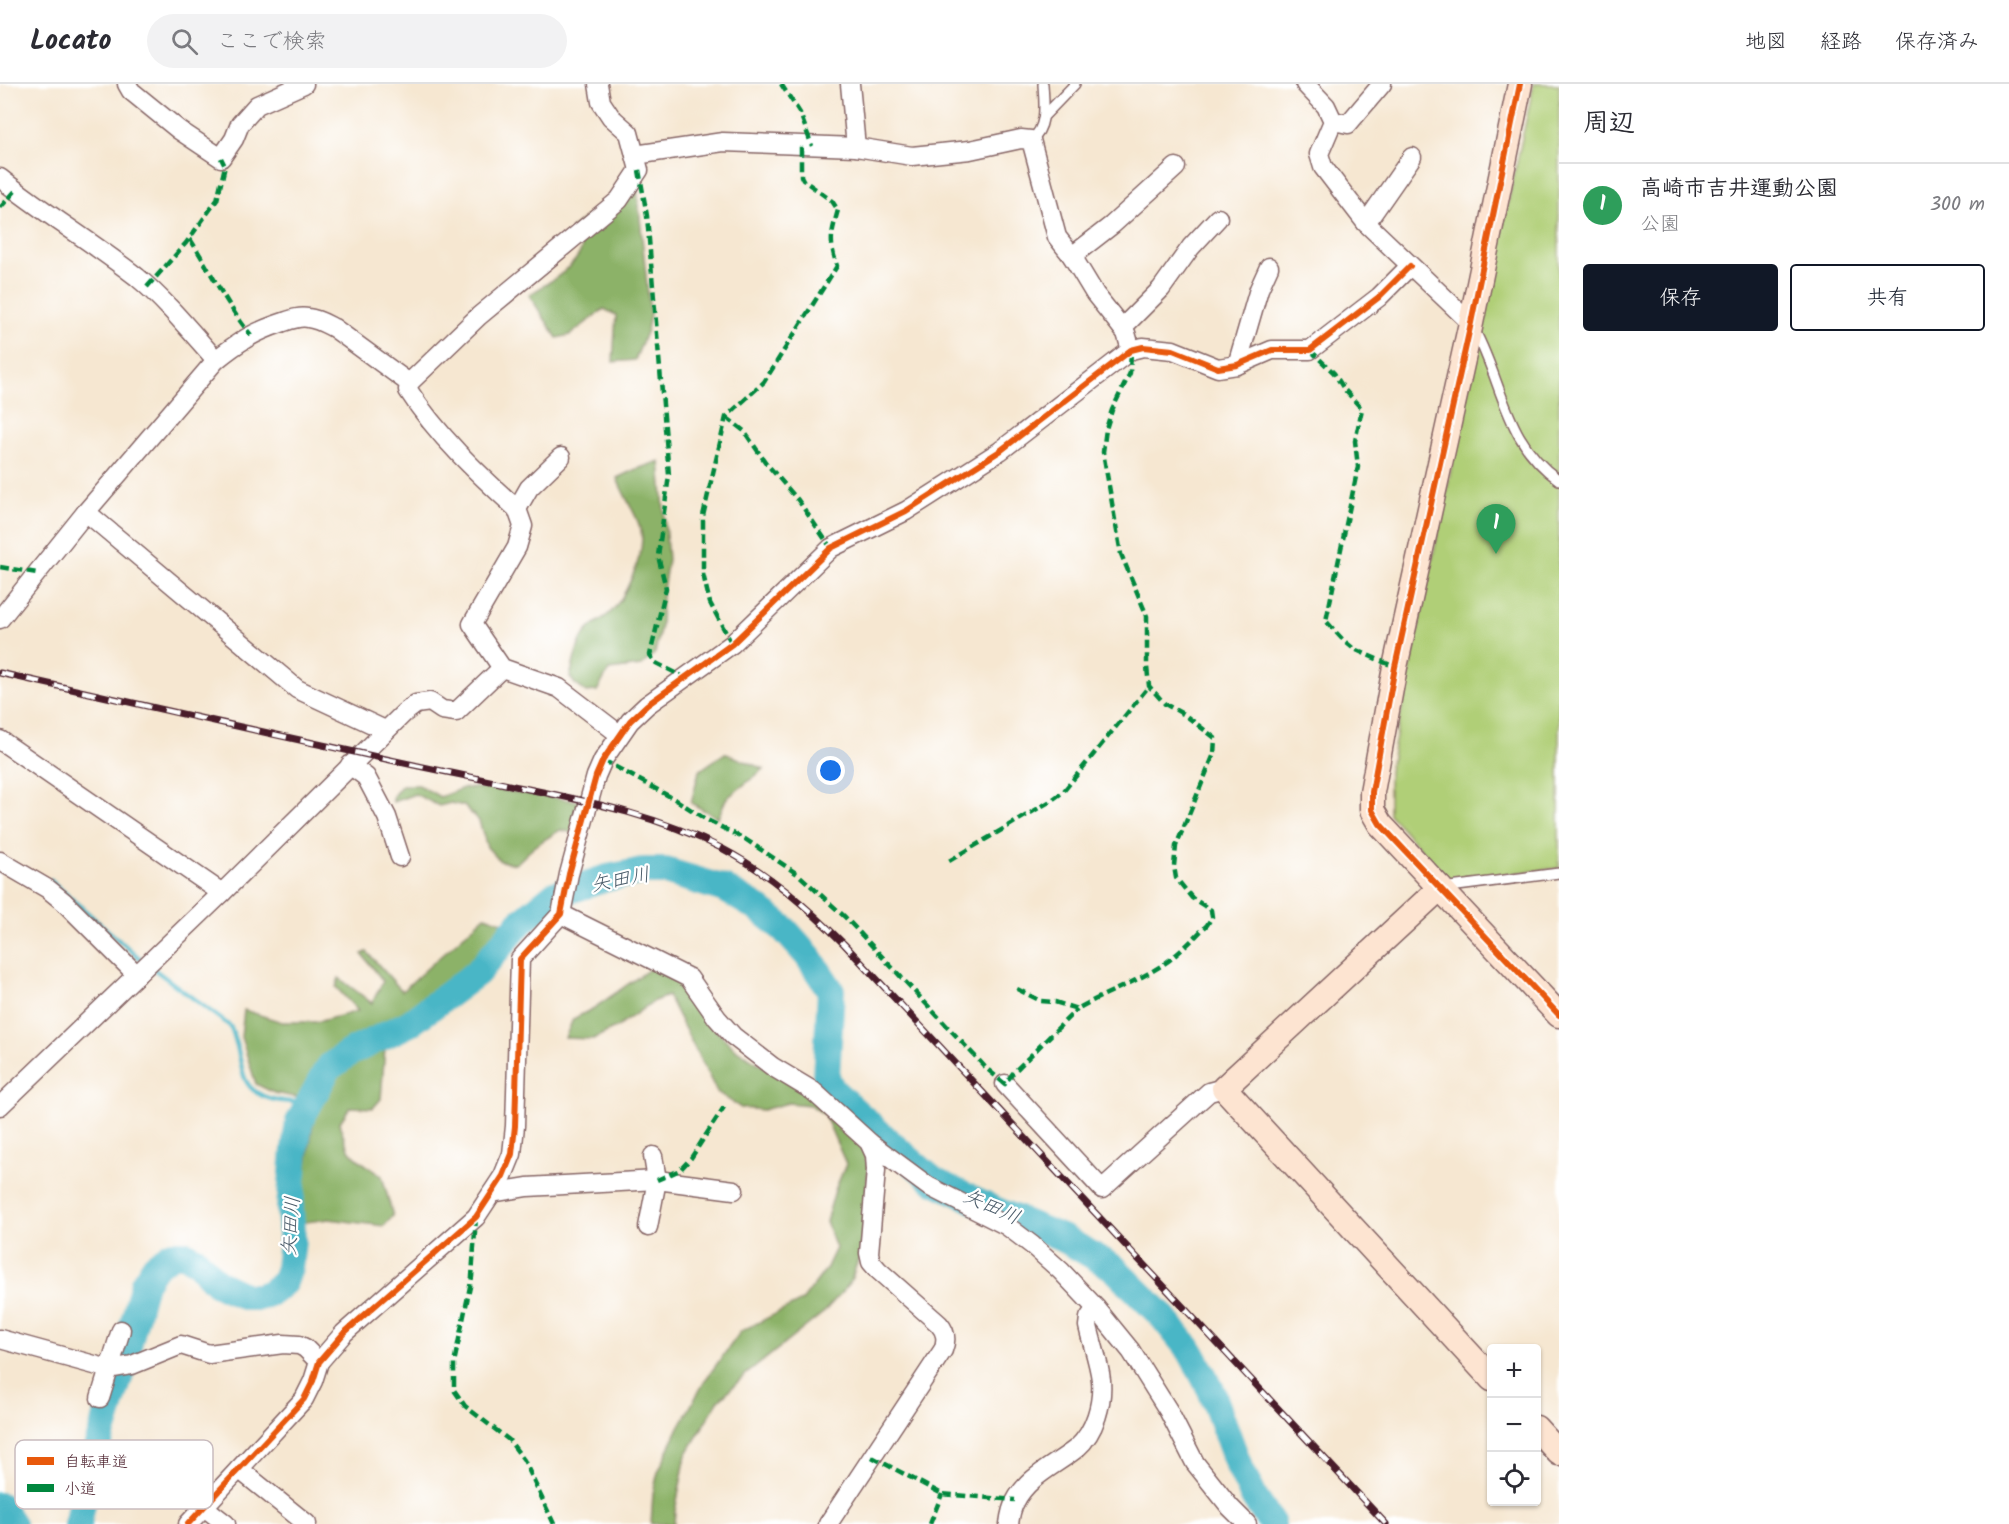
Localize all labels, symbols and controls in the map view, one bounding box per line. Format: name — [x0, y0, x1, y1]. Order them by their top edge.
search box — [147, 14, 567, 68]
text: Locato — [30, 19, 111, 64]
icon: search — [168, 25, 201, 58]
text: ここで検索 — [216, 25, 326, 60]
text: 地図 — [1745, 26, 1787, 59]
text: 経路 — [1820, 26, 1862, 59]
text: 保存済み — [1895, 26, 1979, 59]
text: 周辺 — [1583, 103, 1635, 145]
text: 高崎市吉井運動公園 — [1640, 172, 1838, 207]
text: 1 — [1599, 189, 1606, 221]
text: 300 m — [1930, 189, 1985, 221]
text: 公園 — [1640, 209, 1680, 241]
button: 保存 — [1583, 264, 1778, 331]
button: 共有 — [1790, 264, 1985, 331]
pin: 1 — [1476, 504, 1516, 554]
your location — [816, 756, 845, 785]
water label: 矢田川 — [588, 860, 653, 902]
water label: 矢田川 — [957, 1181, 1025, 1235]
water label: 矢田川 — [274, 1195, 310, 1257]
map controls — [1487, 1344, 1541, 1506]
button: + — [1487, 1344, 1541, 1398]
button: − — [1487, 1398, 1541, 1452]
legend — [15, 1440, 213, 1509]
text: 自転車道 — [64, 1450, 128, 1475]
button: locate — [1487, 1452, 1541, 1506]
text: 小道 — [64, 1477, 96, 1502]

